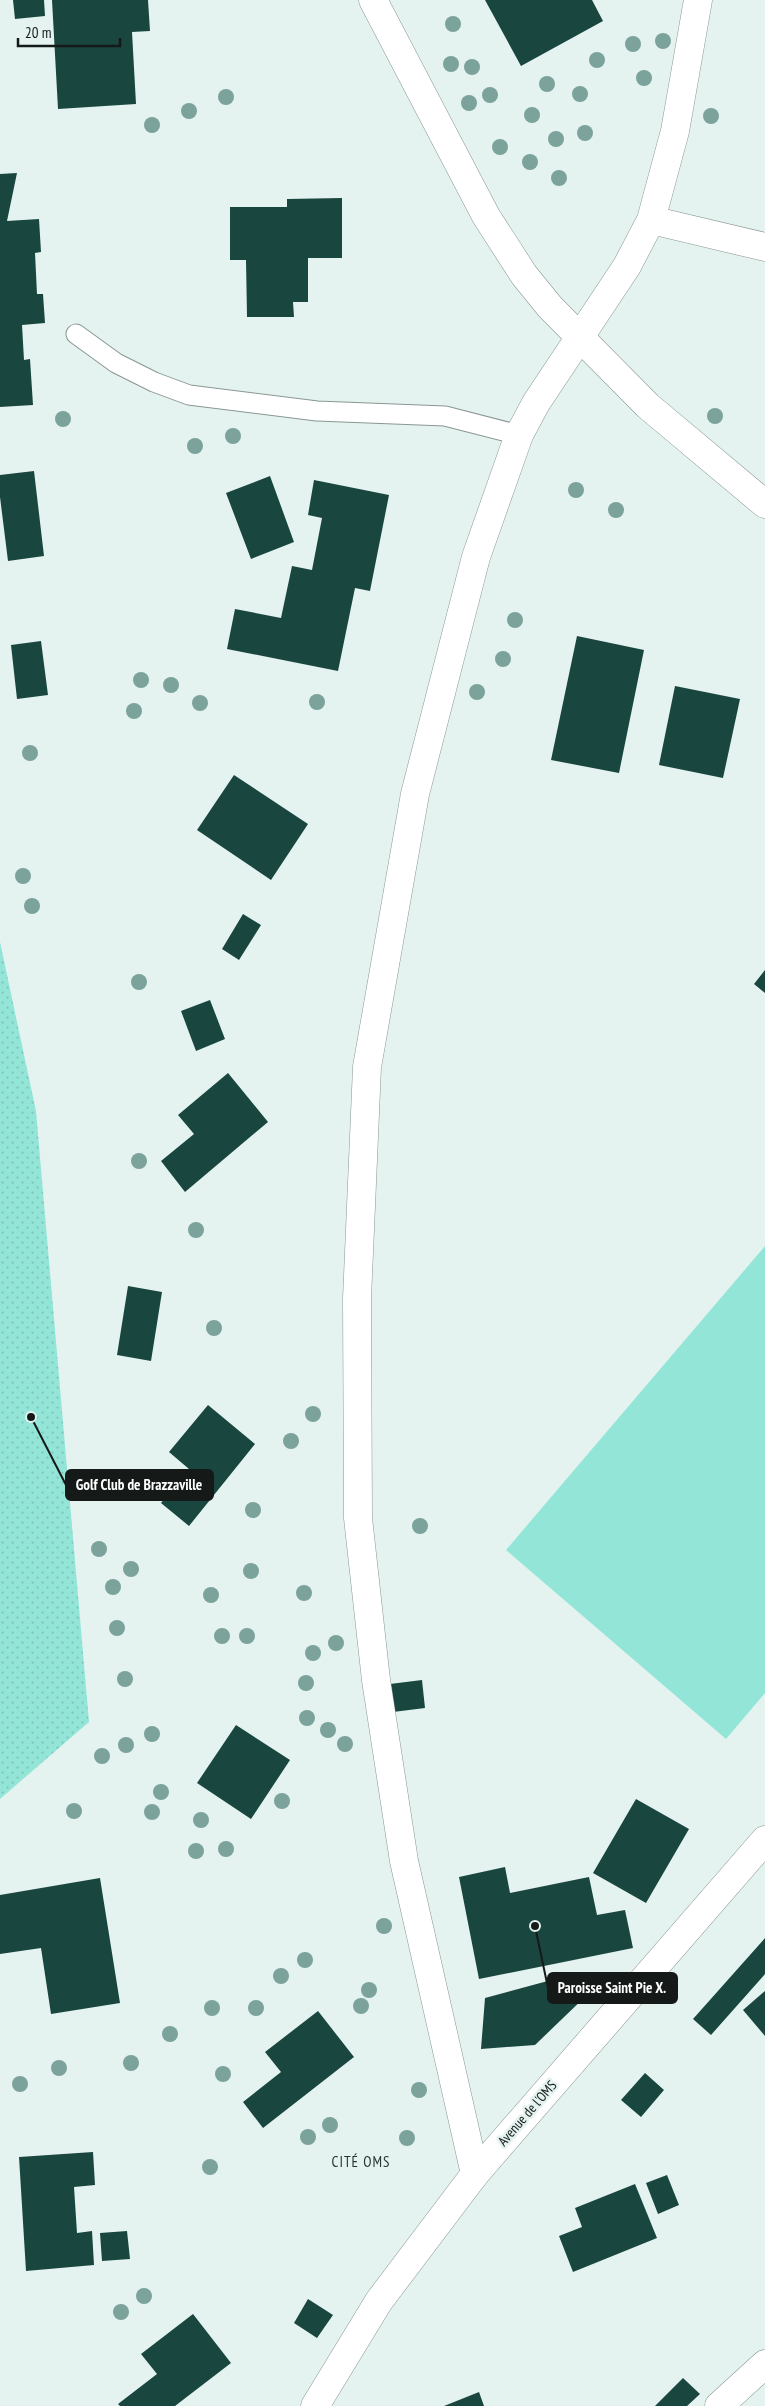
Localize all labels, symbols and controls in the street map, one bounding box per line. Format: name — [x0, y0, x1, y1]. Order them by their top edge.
scale bar — [18, 15, 120, 47]
text: 20 m — [25, 23, 51, 42]
callout: Golf Club de Brazzaville — [66, 1470, 213, 1500]
text: Golf Club de Brazzaville — [76, 1475, 202, 1494]
callout: Paroisse Saint Pie X. — [548, 1973, 677, 2003]
text: Paroisse Saint Pie X. — [558, 1978, 666, 1997]
street label: Avenue de l'OMS — [494, 2076, 560, 2150]
district label: CITÉ OMS — [332, 2152, 390, 2171]

